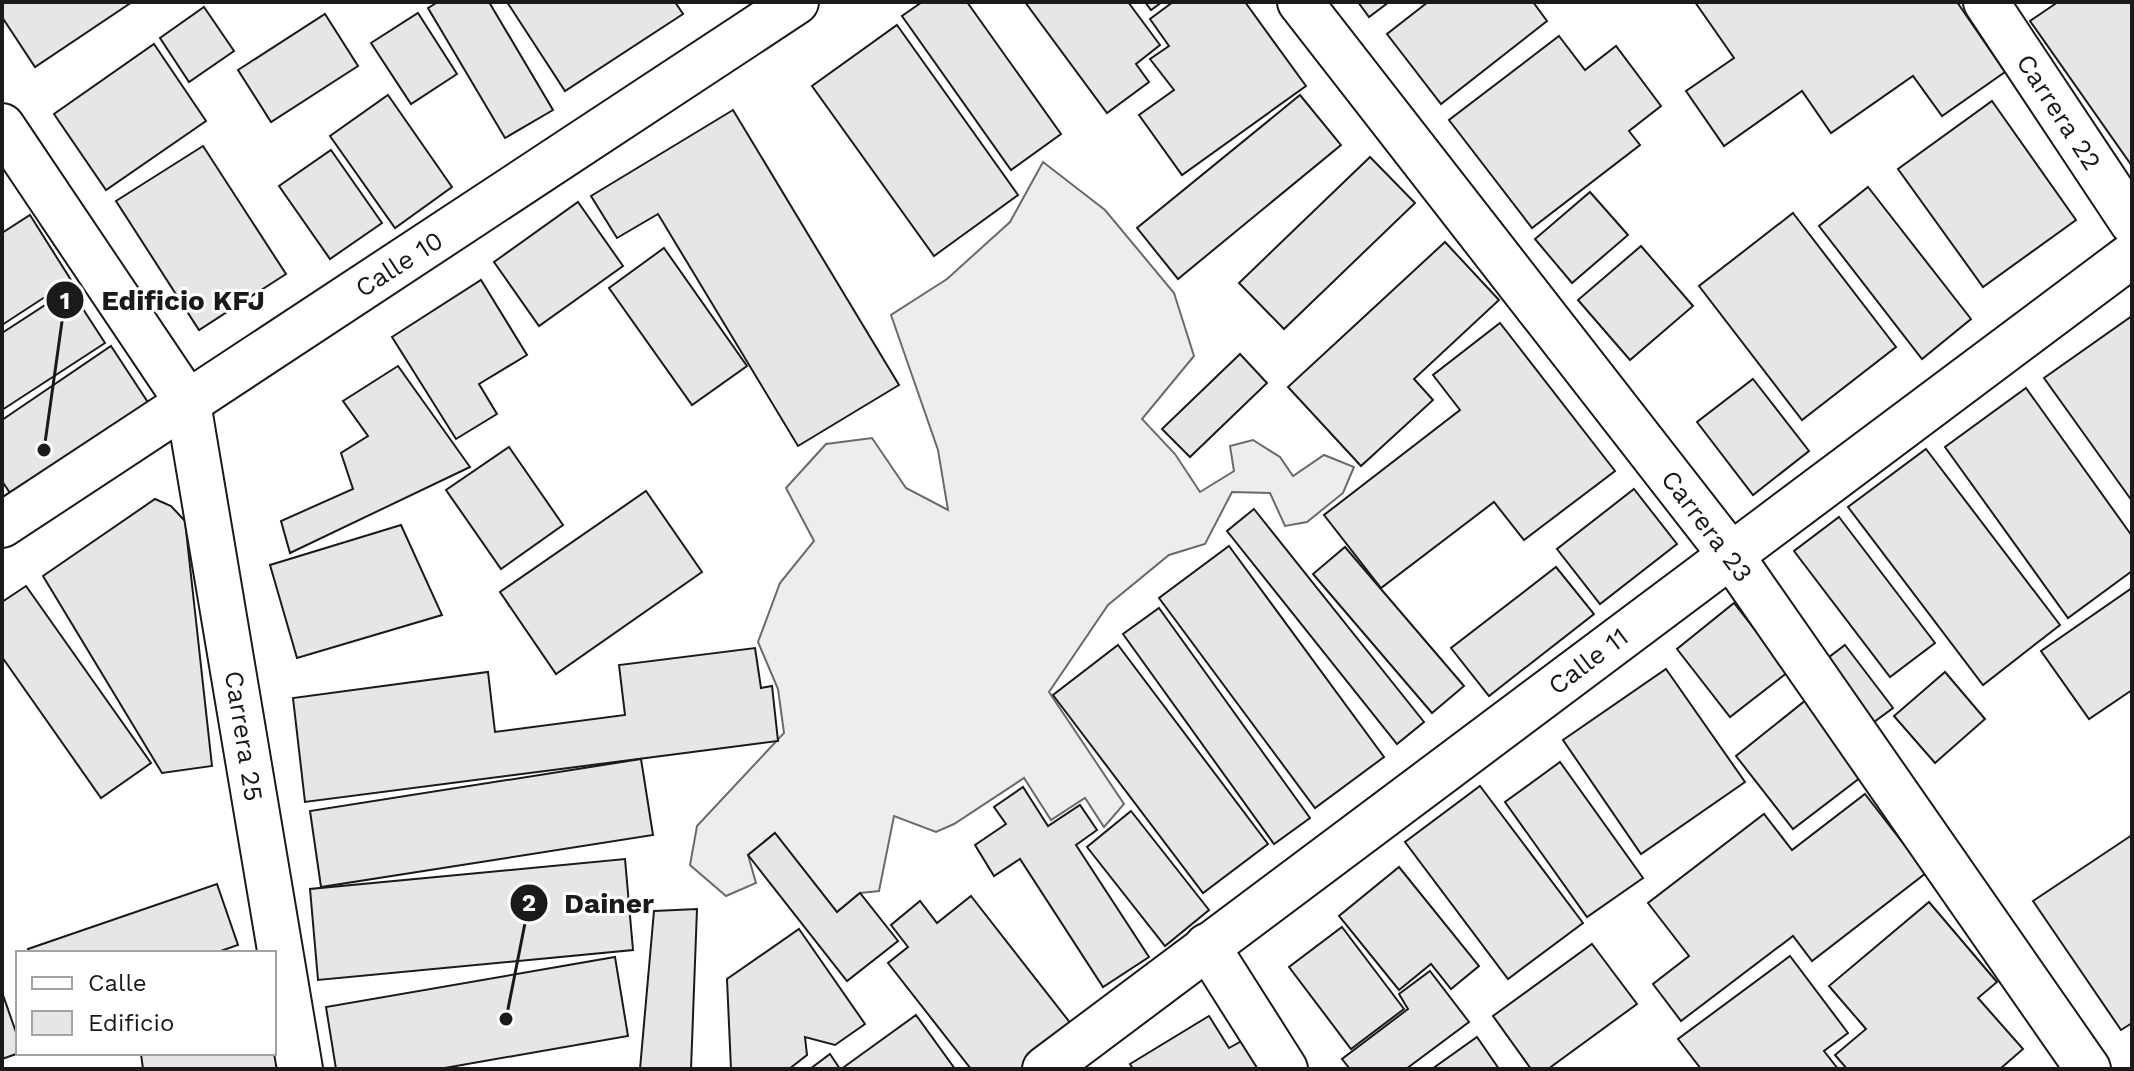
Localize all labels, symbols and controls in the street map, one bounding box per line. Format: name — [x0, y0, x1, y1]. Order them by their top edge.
street label: Carrera 22 — [2010, 49, 2108, 175]
street label: Calle 10 — [350, 225, 448, 303]
callout: Edificio KFJ — [45, 274, 281, 326]
text: Edificio KFJ — [101, 284, 265, 317]
text: 1 — [60, 287, 70, 315]
street label: Carrera 23 — [1655, 464, 1759, 588]
street label: Calle 11 — [1542, 621, 1634, 701]
street label: Carrera 25 — [219, 669, 269, 803]
callout: Dainer — [509, 877, 670, 929]
text: Dainer — [564, 887, 654, 920]
text: 2 — [522, 889, 536, 917]
legend — [16, 951, 276, 1055]
text: Calle — [88, 969, 147, 997]
text: Edificio — [88, 1009, 174, 1037]

